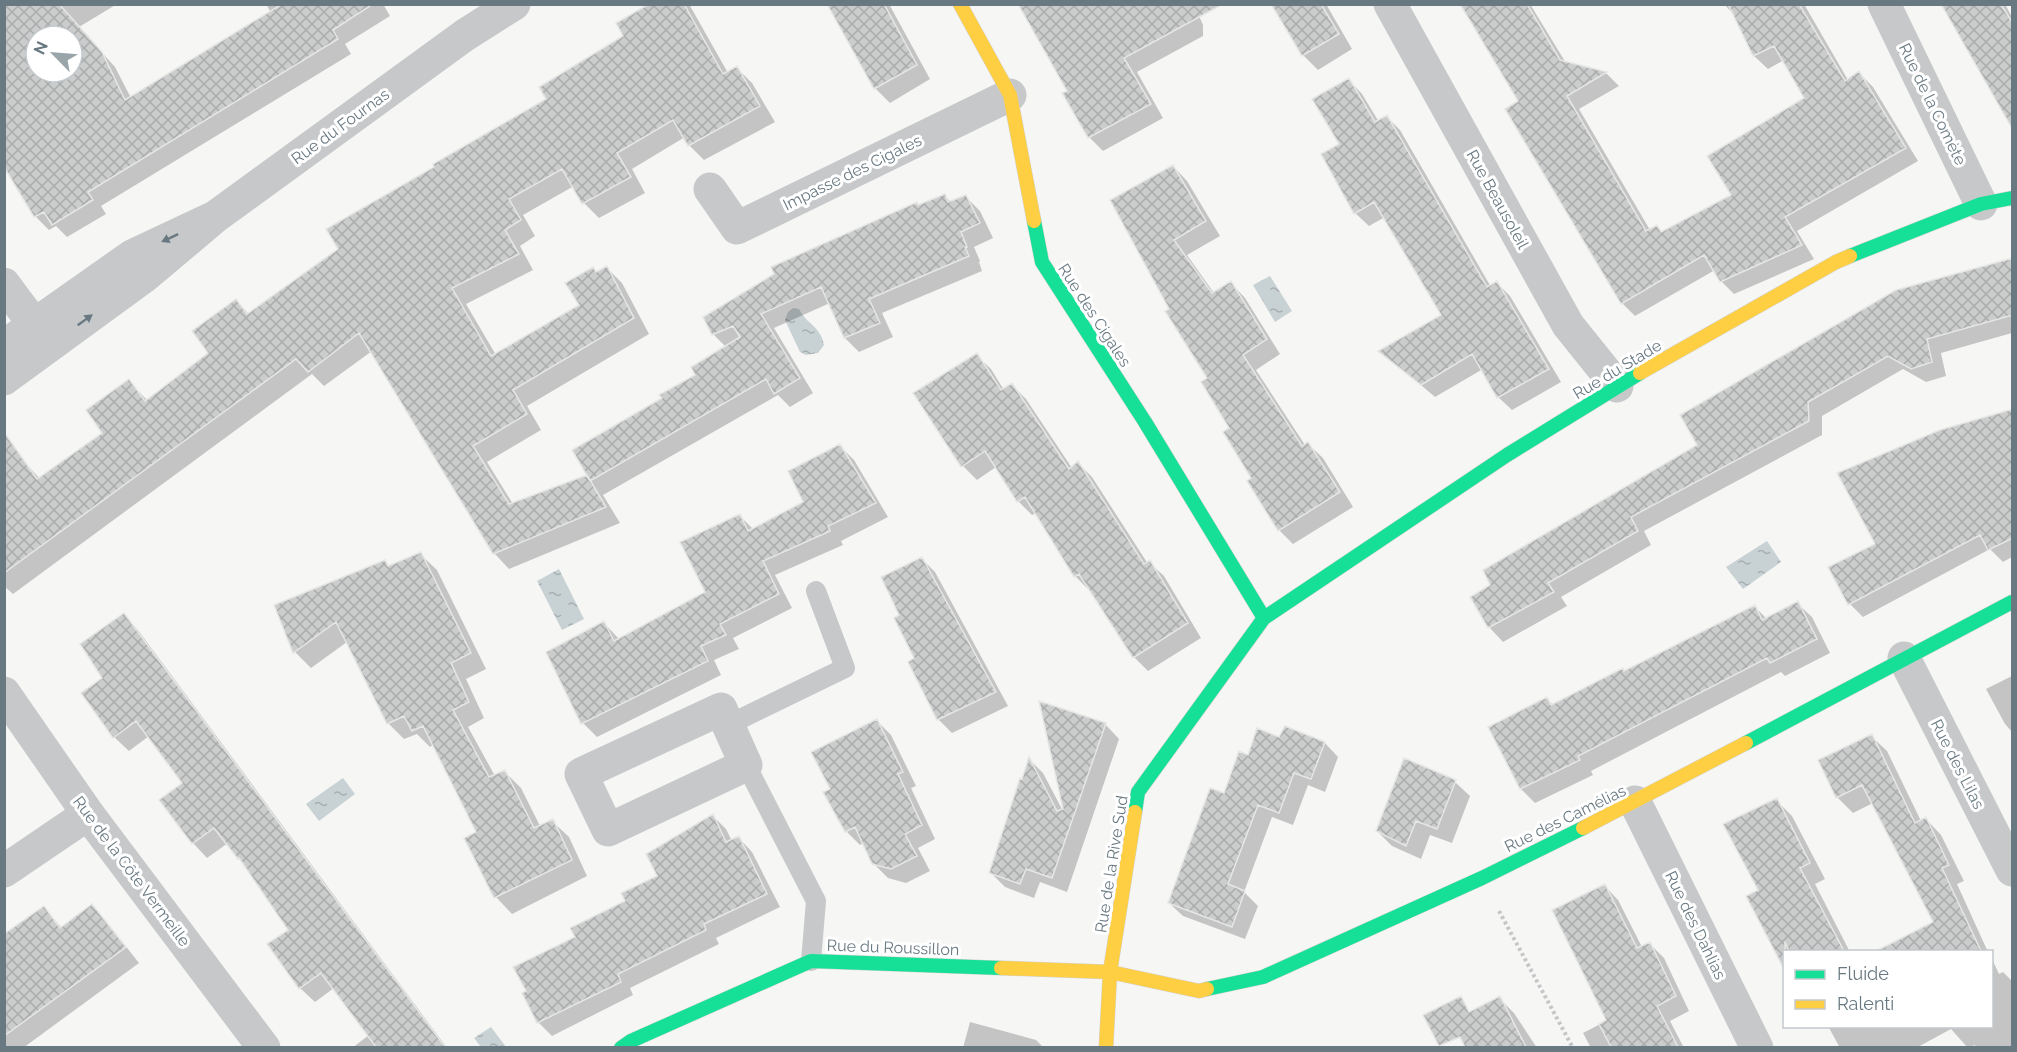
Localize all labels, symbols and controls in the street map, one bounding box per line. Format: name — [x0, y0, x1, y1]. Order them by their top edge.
north arrow — [24, 24, 84, 84]
text: N — [30, 38, 52, 57]
street label: Rue de la Comète — [1895, 40, 1970, 168]
street label: Rue du Fournas — [288, 84, 393, 168]
street label: Impasse des Cigales — [780, 131, 925, 214]
street label: Rue Beausoleil — [1462, 146, 1533, 253]
one-way arrow — [161, 234, 178, 243]
street label: Rue des Cigales — [1054, 260, 1135, 371]
one-way arrow — [78, 314, 93, 326]
street label: Rue du Stade — [1570, 336, 1665, 403]
street label: Rue des Lilas — [1927, 716, 1988, 812]
street label: Rue des Camélias — [1501, 781, 1629, 856]
street label: Rue de la Côte Vermeille — [69, 793, 194, 950]
street label: Rue de la Rive Sud — [1091, 794, 1132, 934]
street label: Rue des Dahlias — [1661, 868, 1730, 983]
street label: Rue du Roussillon — [826, 936, 960, 959]
legend — [1783, 950, 1993, 1028]
text: Fluide — [1837, 963, 1889, 984]
text: Ralenti — [1837, 993, 1894, 1014]

